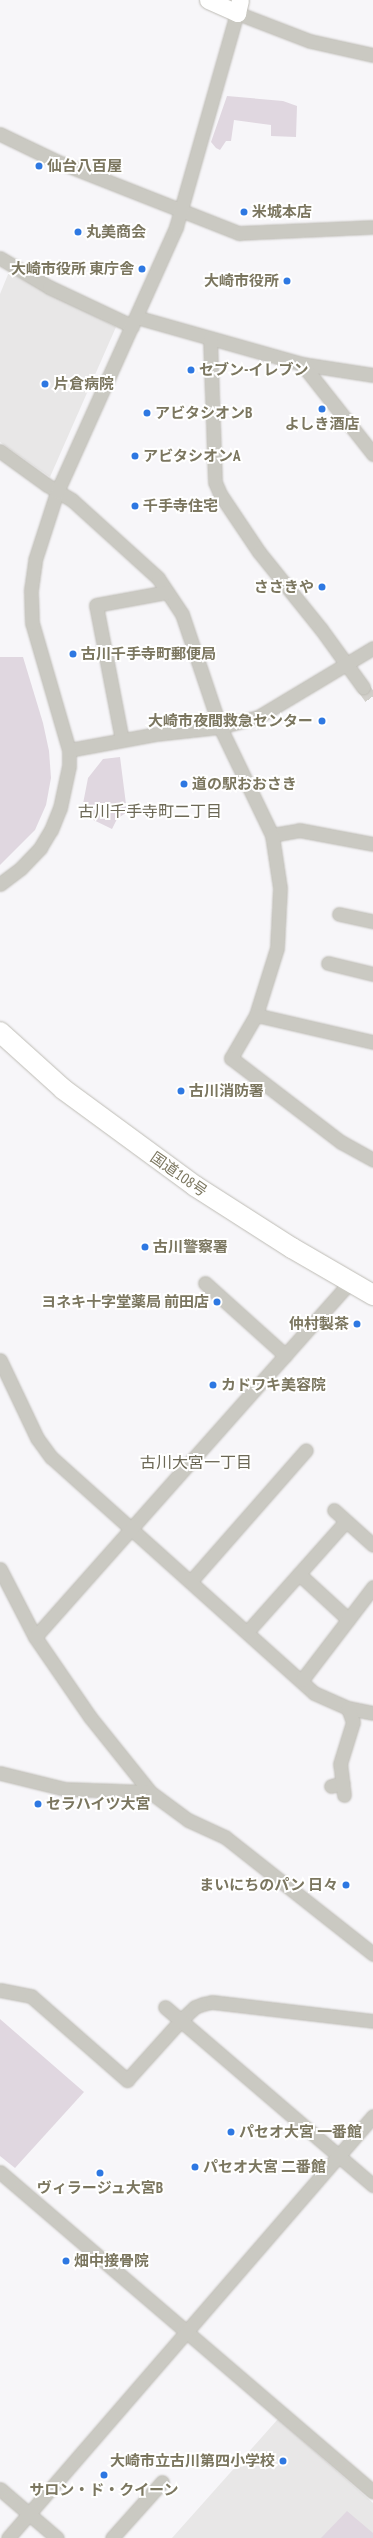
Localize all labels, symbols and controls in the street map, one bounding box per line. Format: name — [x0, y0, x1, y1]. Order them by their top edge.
place label: 仙台八百屋 — [47, 157, 122, 175]
marker: 仙台八百屋 — [34, 161, 44, 171]
place label: 米城本店 — [252, 203, 312, 221]
marker: 米城本店 — [239, 207, 249, 217]
place label: 丸美商会 — [86, 223, 146, 241]
marker: 丸美商会 — [73, 227, 83, 237]
place label: 大崎市役所 東庁舎 — [11, 260, 134, 278]
marker: 大崎市役所 東庁舎 — [137, 264, 147, 274]
place label: 大崎市役所 — [204, 272, 279, 290]
marker: 大崎市役所 — [282, 276, 292, 286]
place label: セブン-イレブン — [199, 361, 308, 379]
marker: セブン-イレブン — [186, 365, 196, 375]
place label: 片倉病院 — [54, 375, 114, 393]
marker: 片倉病院 — [39, 378, 51, 390]
place label: アビタシオンB — [155, 404, 252, 422]
marker: よしき酒店 — [317, 404, 327, 414]
marker: アビタシオンB — [142, 408, 152, 418]
place label: よしき酒店 — [285, 415, 359, 433]
place label: アビタシオンA — [143, 447, 241, 465]
marker: アビタシオンA — [130, 451, 140, 461]
place label: 千手寺住宅 — [143, 497, 218, 515]
marker: 千手寺住宅 — [130, 501, 140, 511]
place label: ささきや — [254, 578, 314, 596]
marker: ささきや — [317, 582, 327, 592]
place label: 古川千手寺町郵便局 — [81, 645, 216, 663]
marker: 古川千手寺町郵便局 — [68, 649, 78, 659]
place label: 大崎市夜間救急センター — [148, 712, 313, 730]
marker: 大崎市夜間救急センター — [316, 715, 328, 727]
place label: 道の駅おおさき — [192, 775, 297, 793]
marker: 道の駅おおさき — [179, 779, 189, 789]
district label: 古川千手寺町二丁目 — [78, 801, 222, 821]
place label: 古川消防署 — [189, 1082, 264, 1100]
marker: 古川消防署 — [176, 1086, 186, 1096]
street label: 国道108号 — [147, 1148, 211, 1200]
place label: 古川警察署 — [153, 1238, 228, 1256]
marker: 古川警察署 — [140, 1242, 150, 1252]
place label: ヨネキ十字堂薬局 前田店 — [41, 1293, 209, 1311]
marker: ヨネキ十字堂薬局 前田店 — [212, 1297, 222, 1307]
place label: 仲村製茶 — [289, 1315, 349, 1333]
marker: 仲村製茶 — [352, 1319, 362, 1329]
place label: カドワキ美容院 — [221, 1376, 326, 1394]
marker: カドワキ美容院 — [208, 1380, 218, 1390]
district label: 古川大宮一丁目 — [140, 1452, 252, 1472]
place label: セラハイツ大宮 — [46, 1795, 151, 1813]
marker: セラハイツ大宮 — [33, 1799, 43, 1809]
place label: まいにちのパン 日々 — [200, 1876, 338, 1894]
marker: まいにちのパン 日々 — [341, 1880, 351, 1890]
place label: パセオ大宮 一番館 — [239, 2123, 362, 2141]
marker: パセオ大宮 一番館 — [226, 2127, 236, 2137]
place label: パセオ大宮 二番館 — [203, 2158, 326, 2176]
marker: パセオ大宮 二番館 — [190, 2162, 200, 2172]
marker: ヴィラージュ大宮B — [95, 2168, 105, 2178]
place label: ヴィラージュ大宮B — [36, 2179, 164, 2197]
place label: 畑中接骨院 — [74, 2252, 149, 2270]
marker: 畑中接骨院 — [61, 2256, 71, 2266]
place label: 大崎市立古川第四小学校 — [110, 2452, 275, 2470]
marker: 大崎市立古川第四小学校 — [278, 2456, 288, 2466]
marker: サロン・ド・クイーン — [99, 2470, 109, 2480]
place label: サロン・ド・クイーン — [29, 2481, 179, 2499]

